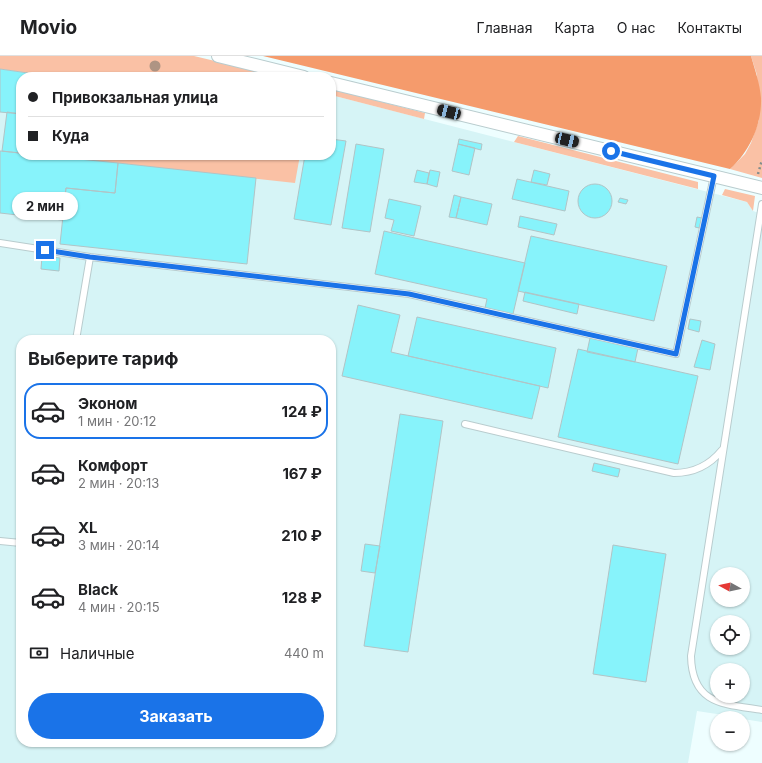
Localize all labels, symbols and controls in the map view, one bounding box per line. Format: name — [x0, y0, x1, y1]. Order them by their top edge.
text: Movio — [20, 16, 77, 39]
text: Главная — [477, 19, 532, 36]
text: Карта — [554, 19, 595, 36]
text: О нас — [617, 19, 655, 36]
text: Контакты — [677, 19, 742, 36]
text: Привокзальная улица — [52, 88, 218, 107]
car — [436, 103, 462, 121]
text: Куда — [52, 126, 89, 145]
car — [554, 131, 580, 149]
route start — [602, 142, 620, 160]
callout: 2 мин — [12, 192, 78, 220]
text: 2 мин — [26, 198, 64, 214]
route end — [36, 241, 54, 259]
text: Выберите тариф — [28, 348, 179, 369]
icon: car — [30, 393, 66, 429]
text: Эконом — [78, 394, 137, 413]
text: 124 ₽ — [281, 402, 322, 421]
text: 1 мин · 20:12 — [78, 413, 156, 429]
icon: car — [30, 455, 66, 491]
text: Комфорт — [78, 456, 148, 475]
text: 167 ₽ — [282, 464, 322, 483]
text: 2 мин · 20:13 — [78, 475, 159, 491]
icon: car — [30, 517, 66, 553]
text: XL — [78, 518, 98, 537]
text: 210 ₽ — [281, 526, 322, 545]
text: 3 мин · 20:14 — [78, 537, 160, 553]
north arrow — [710, 567, 750, 607]
map controls — [710, 567, 750, 751]
icon: car — [30, 579, 66, 615]
text: Black — [78, 580, 118, 599]
text: 128 ₽ — [282, 588, 322, 607]
text: 4 мин · 20:15 — [78, 599, 160, 615]
button: locate — [710, 615, 750, 655]
icon: cash — [28, 642, 50, 664]
text: Наличные — [60, 644, 134, 663]
text: 440 m — [284, 645, 324, 661]
button: + — [710, 663, 750, 703]
button: Заказать — [28, 693, 324, 739]
button: − — [710, 711, 750, 751]

